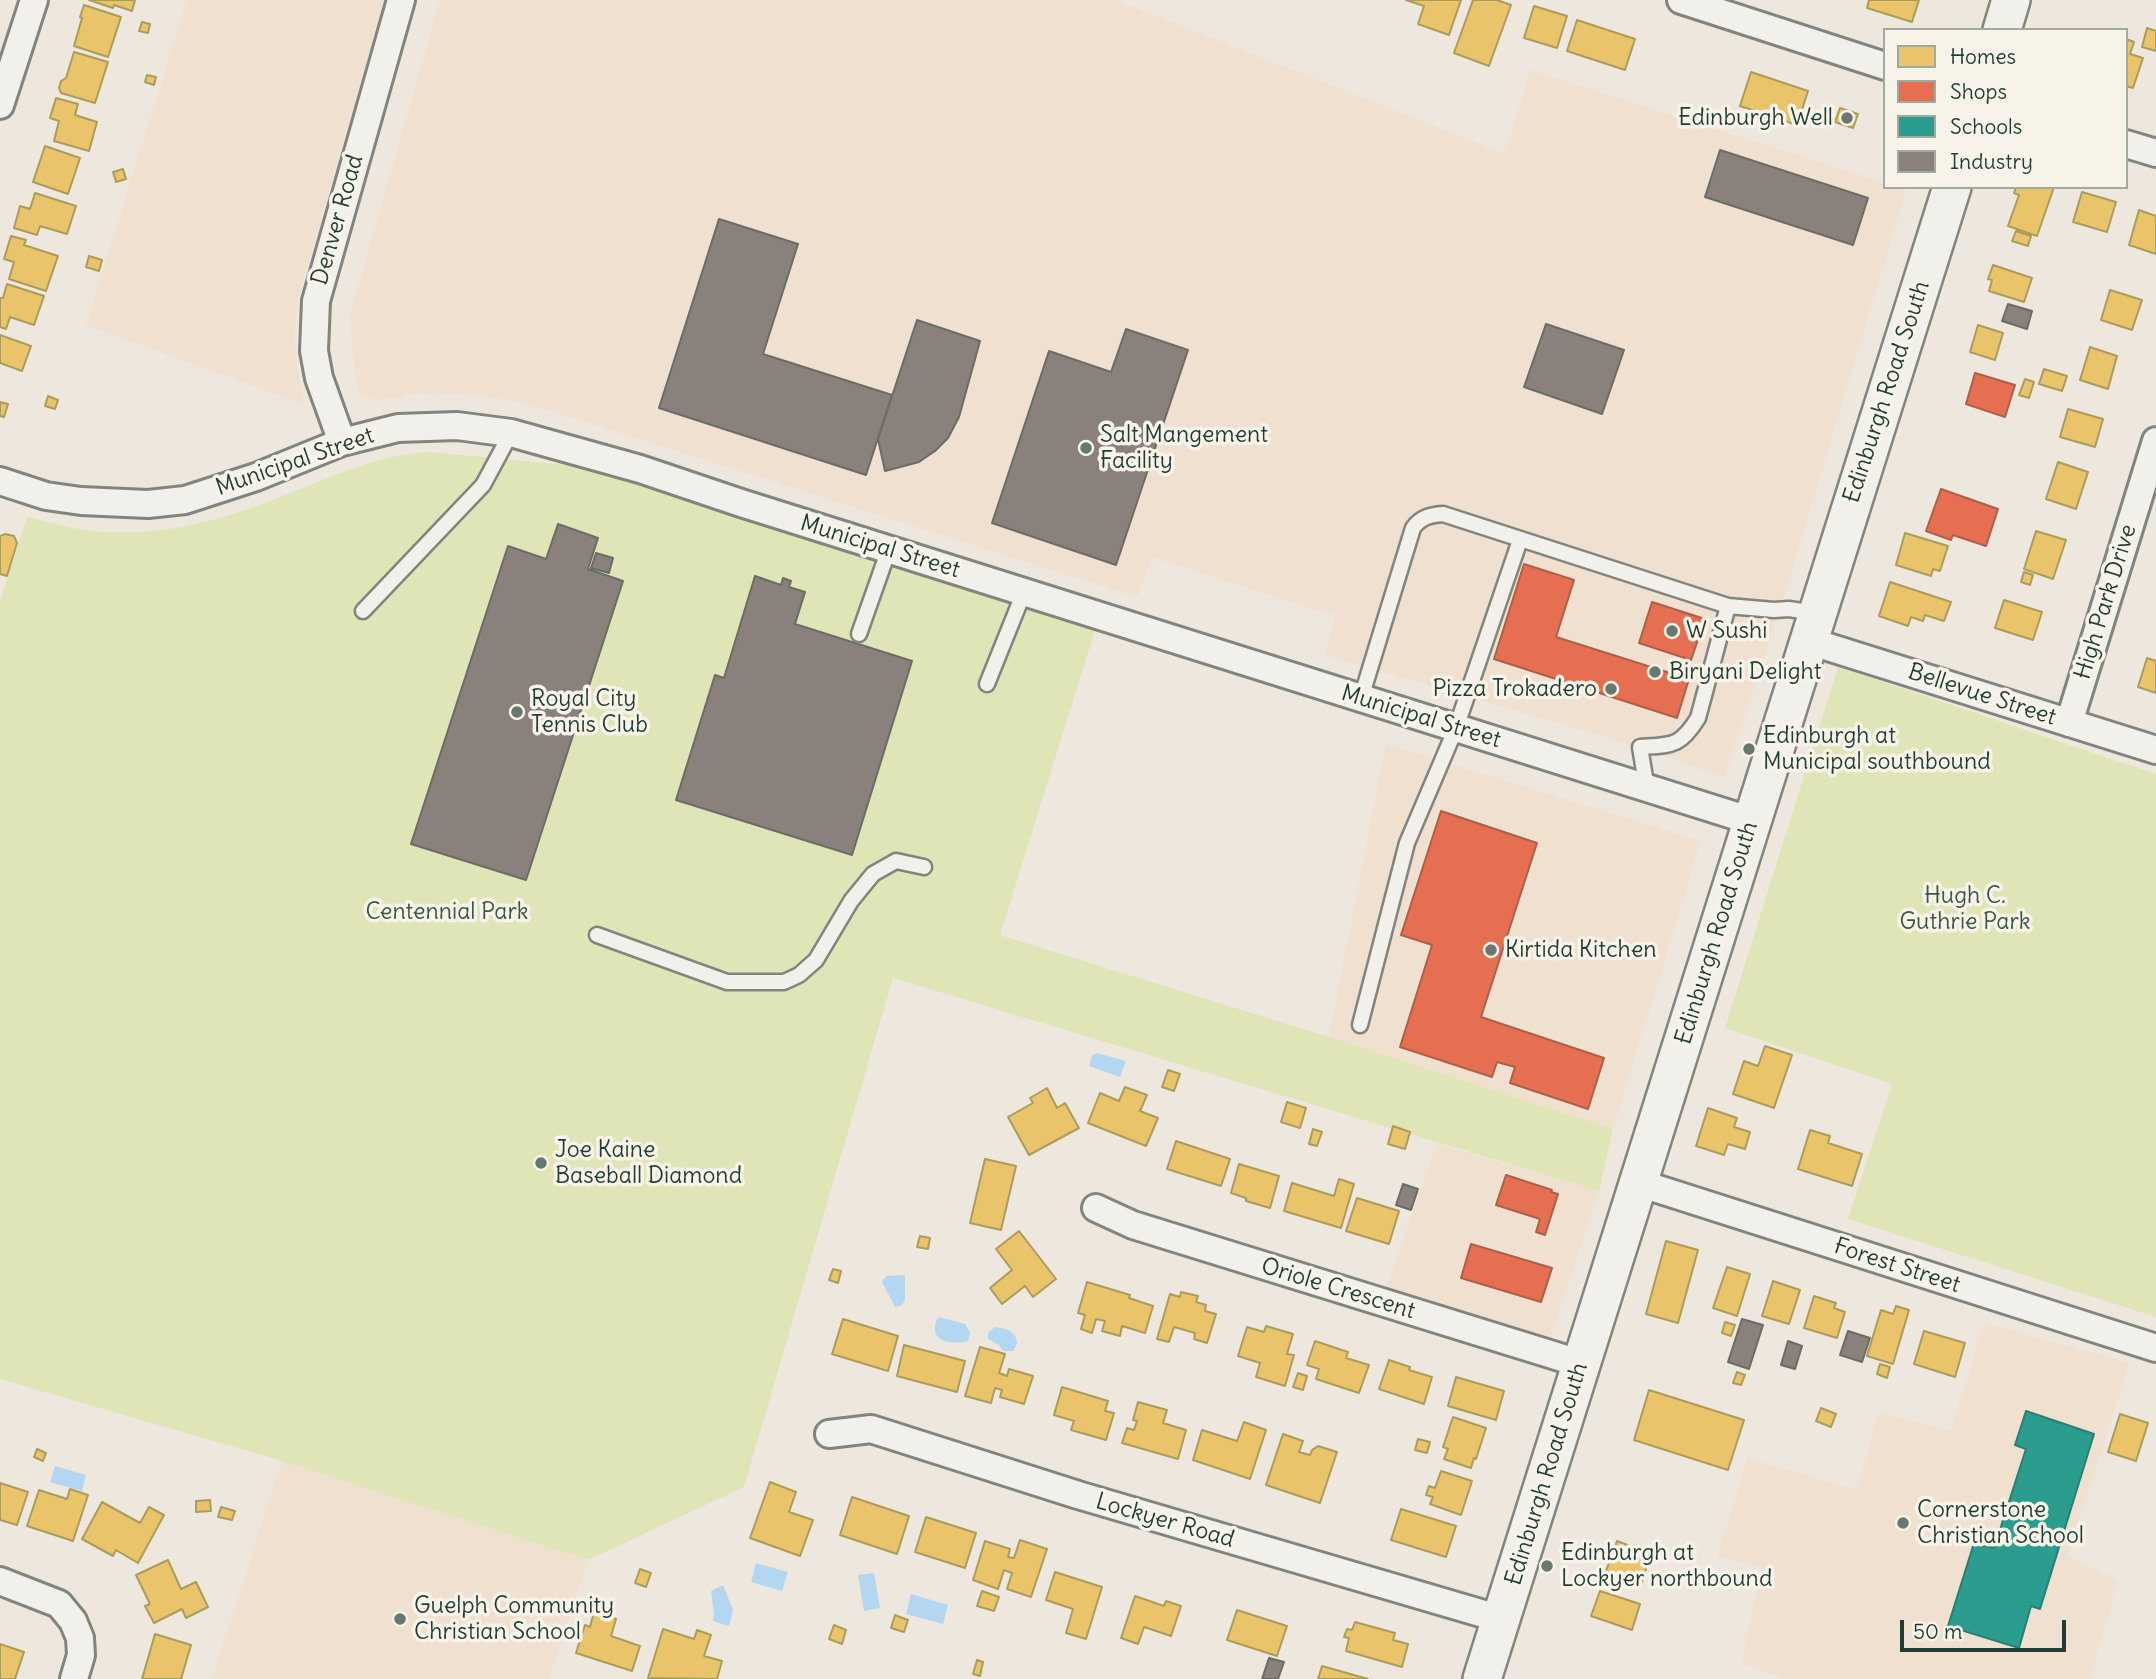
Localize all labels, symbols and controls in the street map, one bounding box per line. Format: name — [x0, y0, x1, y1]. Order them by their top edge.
legend — [1883, 28, 2128, 189]
text: Homes — [1950, 43, 2016, 70]
text: Shops — [1950, 78, 2007, 105]
place label: Edinburgh Well — [1678, 104, 1833, 132]
marker: Edinburgh Well — [1839, 110, 1855, 126]
text: Schools — [1950, 113, 2022, 140]
text: Industry — [1950, 148, 2033, 175]
street label: Denver Road — [306, 152, 370, 288]
street label: Edinburgh Road South — [1838, 278, 1936, 506]
place label: Salt Mangement Facility — [1100, 421, 1268, 475]
street label: Municipal Street — [212, 422, 378, 502]
marker: Salt Mangement Facility — [1078, 440, 1094, 456]
street label: Municipal Street — [797, 510, 963, 584]
street label: High Park Drive — [2069, 521, 2143, 683]
place label: W Sushi — [1686, 617, 1767, 645]
marker: W Sushi — [1664, 623, 1680, 639]
place label: Biryani Delight — [1669, 658, 1821, 686]
street label: Bellevue Street — [1905, 658, 2059, 732]
marker: Biryani Delight — [1647, 664, 1663, 680]
place label: Pizza Trokadero — [1433, 675, 1597, 703]
street label: Municipal Street — [1338, 680, 1504, 754]
marker: Pizza Trokadero — [1603, 681, 1619, 697]
place label: Royal City Tennis Club — [531, 685, 648, 739]
marker: Royal City Tennis Club — [509, 704, 525, 720]
place label: Edinburgh at Municipal southbound — [1763, 722, 1991, 776]
marker: Edinburgh at Municipal southbound — [1741, 741, 1757, 757]
street label: Edinburgh Road South — [1670, 818, 1764, 1048]
park label: Hugh C. Guthrie Park — [1900, 882, 2030, 936]
park label: Centennial Park — [365, 898, 529, 926]
place label: Kirtida Kitchen — [1505, 936, 1657, 964]
marker: Kirtida Kitchen — [1483, 942, 1499, 958]
place label: Joe Kaine Baseball Diamond — [555, 1136, 742, 1190]
marker: Joe Kaine Baseball Diamond — [533, 1155, 549, 1171]
street label: Forest Street — [1830, 1233, 1964, 1299]
street label: Oriole Crescent — [1258, 1253, 1418, 1325]
street label: Edinburgh Road South — [1500, 1359, 1594, 1589]
street label: Lockyer Road — [1093, 1488, 1237, 1554]
place label: Cornerstone Christian School — [1917, 1496, 2084, 1550]
marker: Cornerstone Christian School — [1895, 1515, 1911, 1531]
place label: Edinburgh at Lockyer northbound — [1561, 1539, 1772, 1593]
marker: Edinburgh at Lockyer northbound — [1539, 1558, 1555, 1574]
place label: Guelph Community Christian School — [414, 1592, 614, 1646]
scale bar — [1904, 1606, 2070, 1650]
marker: Guelph Community Christian School — [392, 1611, 408, 1627]
text: 50 m — [1913, 1618, 1962, 1645]

